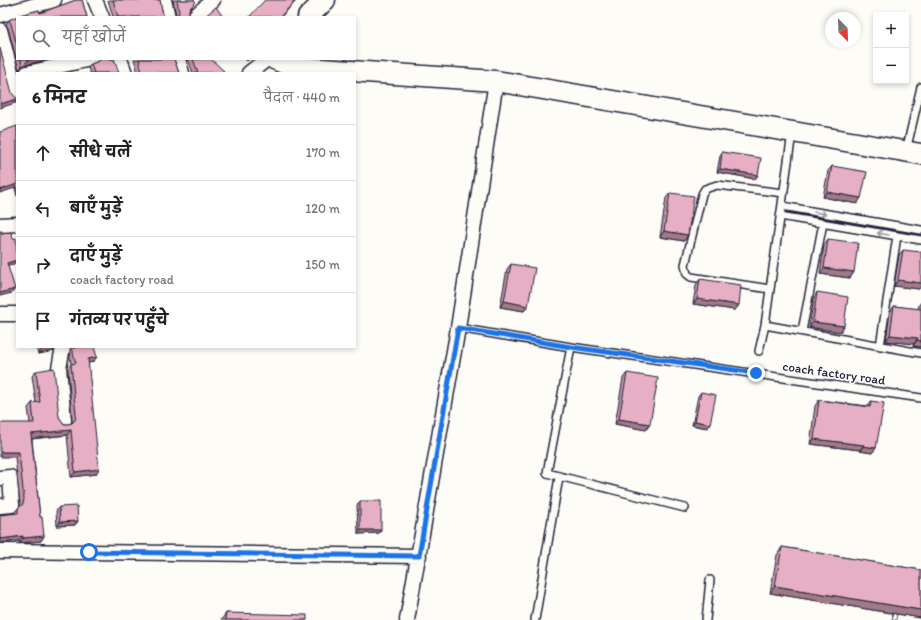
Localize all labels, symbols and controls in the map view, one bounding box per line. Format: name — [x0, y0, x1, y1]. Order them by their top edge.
north arrow — [825, 12, 861, 48]
map controls — [873, 12, 909, 84]
button: + — [873, 12, 909, 48]
search box — [16, 16, 356, 60]
icon: search — [30, 27, 52, 49]
text: यहाँ खोजें — [62, 28, 126, 46]
button: − — [873, 48, 909, 84]
text: 6 मिनट — [32, 87, 86, 107]
text: पैदल · 440 m — [263, 90, 340, 105]
icon: ahead — [32, 142, 54, 164]
text: सीधे चलें — [70, 143, 131, 161]
text: 170 m — [306, 145, 340, 160]
icon: left — [32, 198, 54, 220]
text: बाएँ मुड़ें — [70, 199, 122, 217]
text: 120 m — [305, 201, 340, 216]
one-way arrow — [814, 209, 827, 217]
one-way arrow — [876, 229, 889, 237]
text: दाएँ मुड़ें — [70, 247, 122, 265]
icon: right — [32, 254, 54, 276]
text: 150 m — [305, 257, 340, 272]
text: coach factory road — [70, 272, 174, 287]
icon: arrive — [32, 310, 54, 332]
text: गंतव्य पर पहुँचे — [70, 311, 168, 329]
street label: coach factory road — [782, 358, 886, 388]
route end — [747, 364, 765, 382]
route start — [80, 543, 98, 561]

